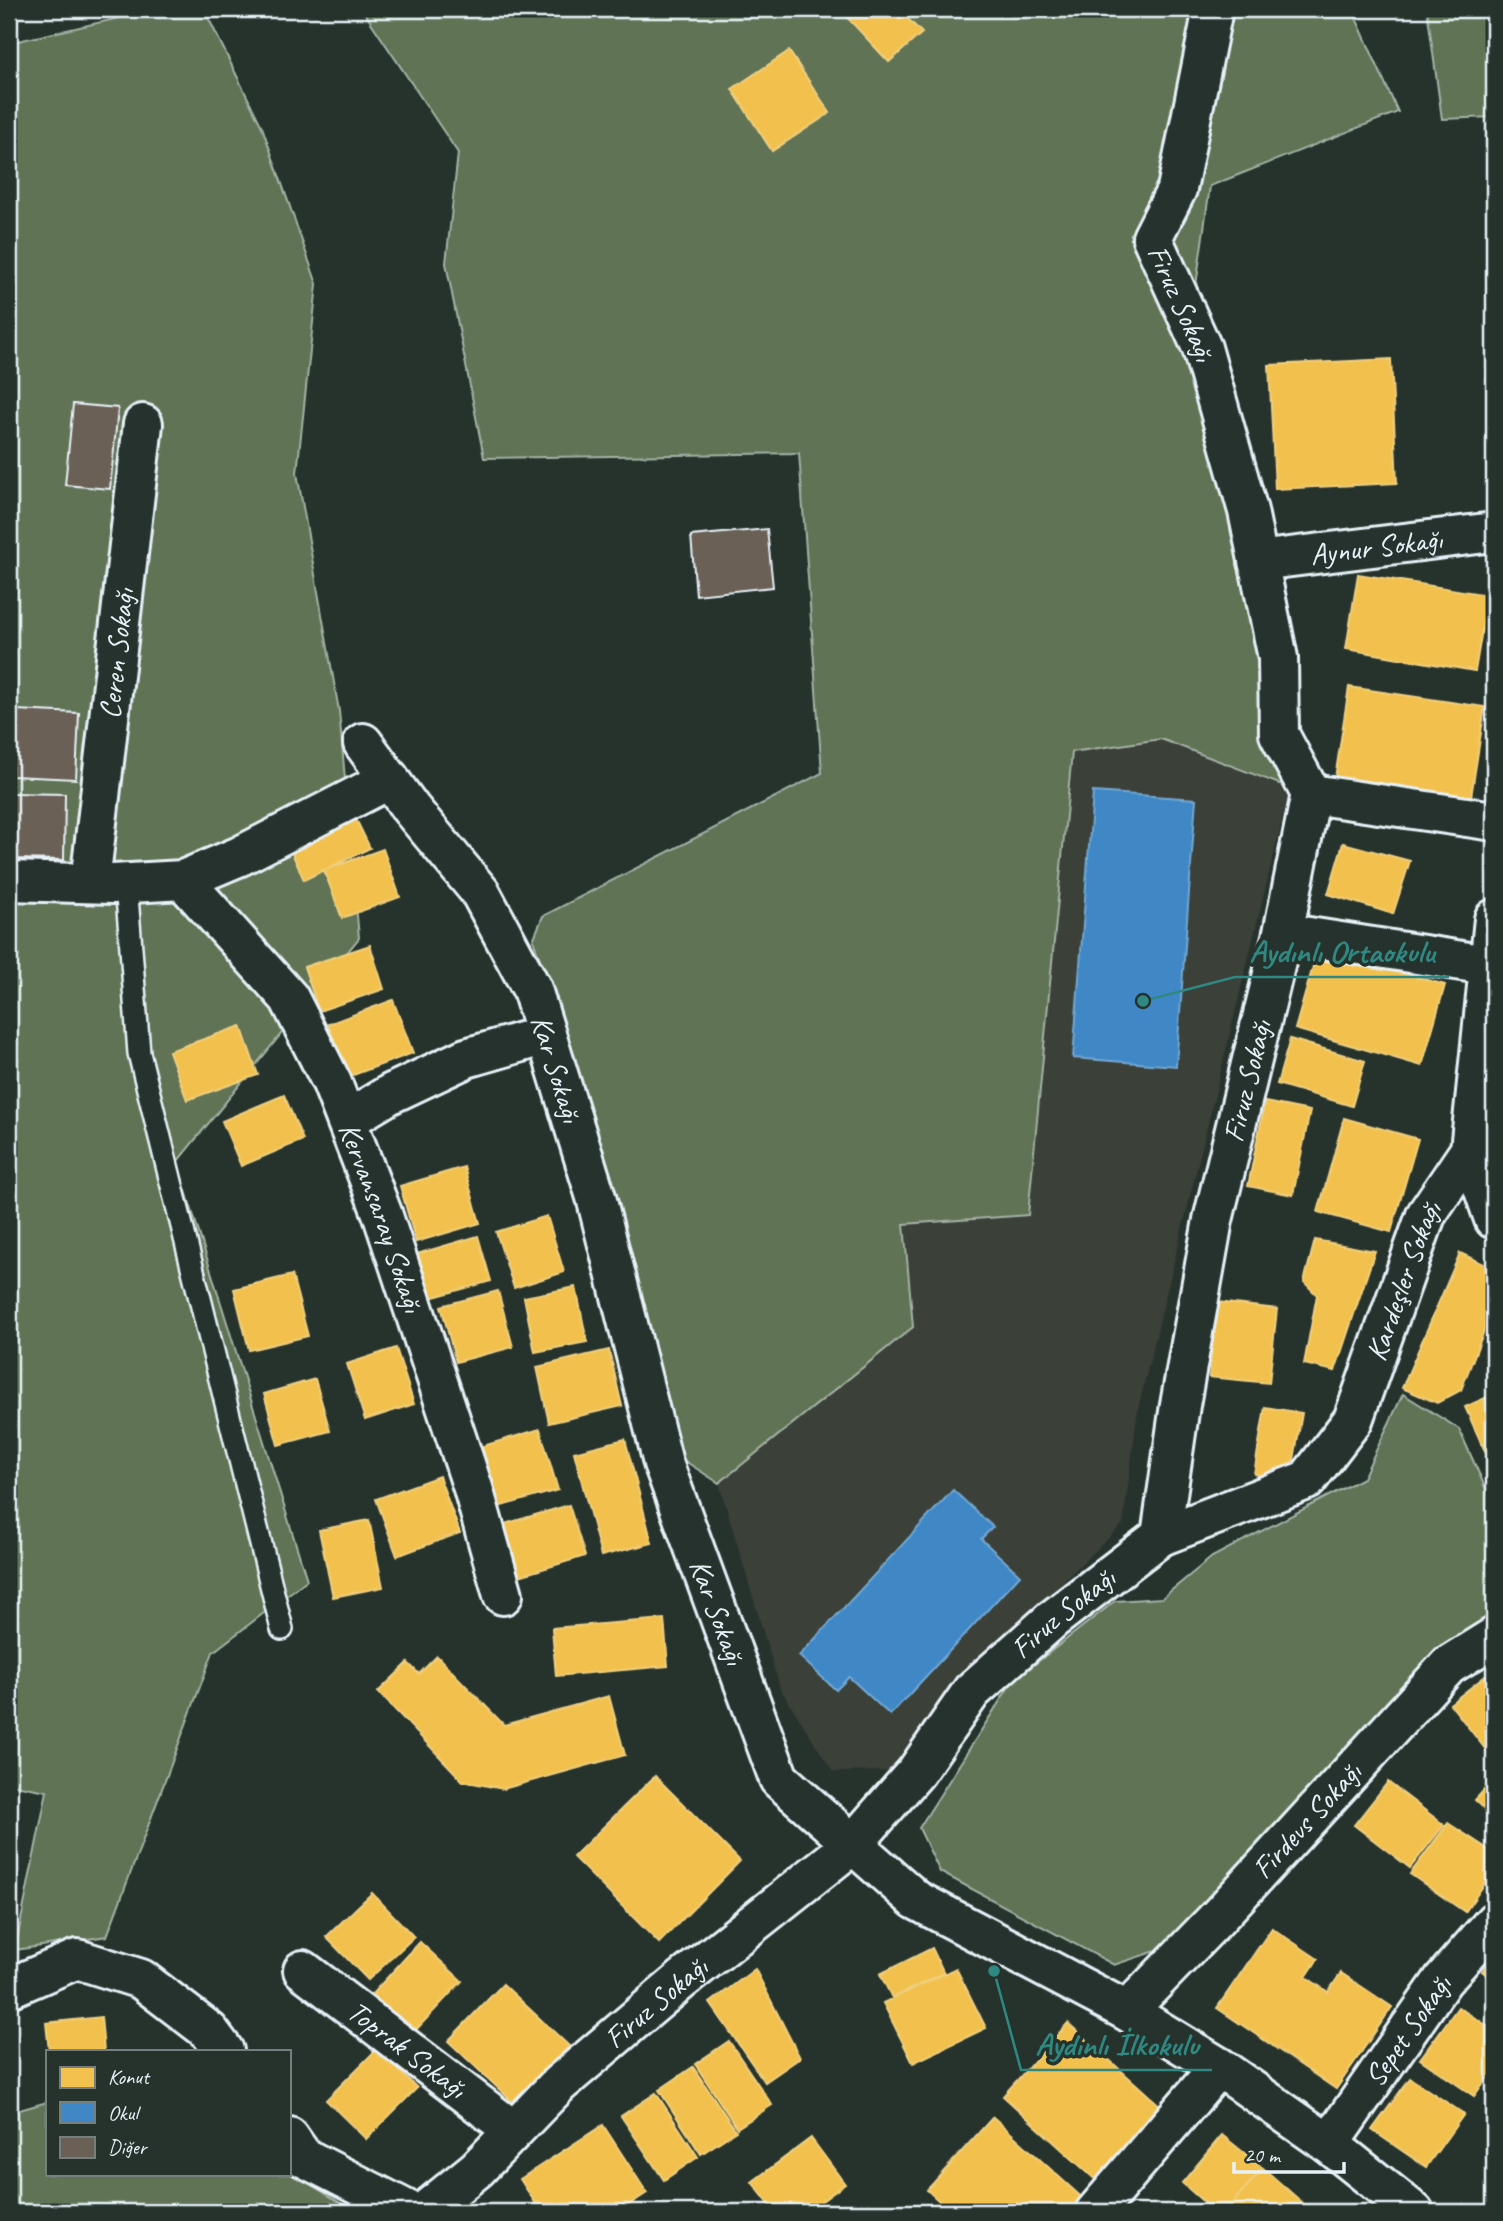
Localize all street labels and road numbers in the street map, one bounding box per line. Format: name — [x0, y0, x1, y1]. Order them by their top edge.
street label: Firuz Sokağı — [1139, 239, 1224, 367]
street label: Aynur Sokağı — [1308, 519, 1446, 573]
street label: Ceren Sokağı — [90, 585, 143, 721]
street label: Kar Sokağı — [522, 1011, 591, 1128]
street label: Firuz Sokağı — [1214, 1015, 1280, 1146]
street label: Kervansaray Sokağı — [330, 1117, 433, 1318]
street label: Kardeşler Sokağı — [1357, 1192, 1450, 1366]
street label: Kar Sokağı — [681, 1554, 755, 1671]
street label: Firuz Sokağı — [1003, 1558, 1124, 1667]
street label: Firdevs Sokağı — [1244, 1753, 1371, 1887]
street label: Firuz Sokağı — [596, 1947, 716, 2057]
street label: Sepet Sokağı — [1356, 1966, 1461, 2094]
street label: Toprak Sokağı — [340, 1992, 475, 2108]

